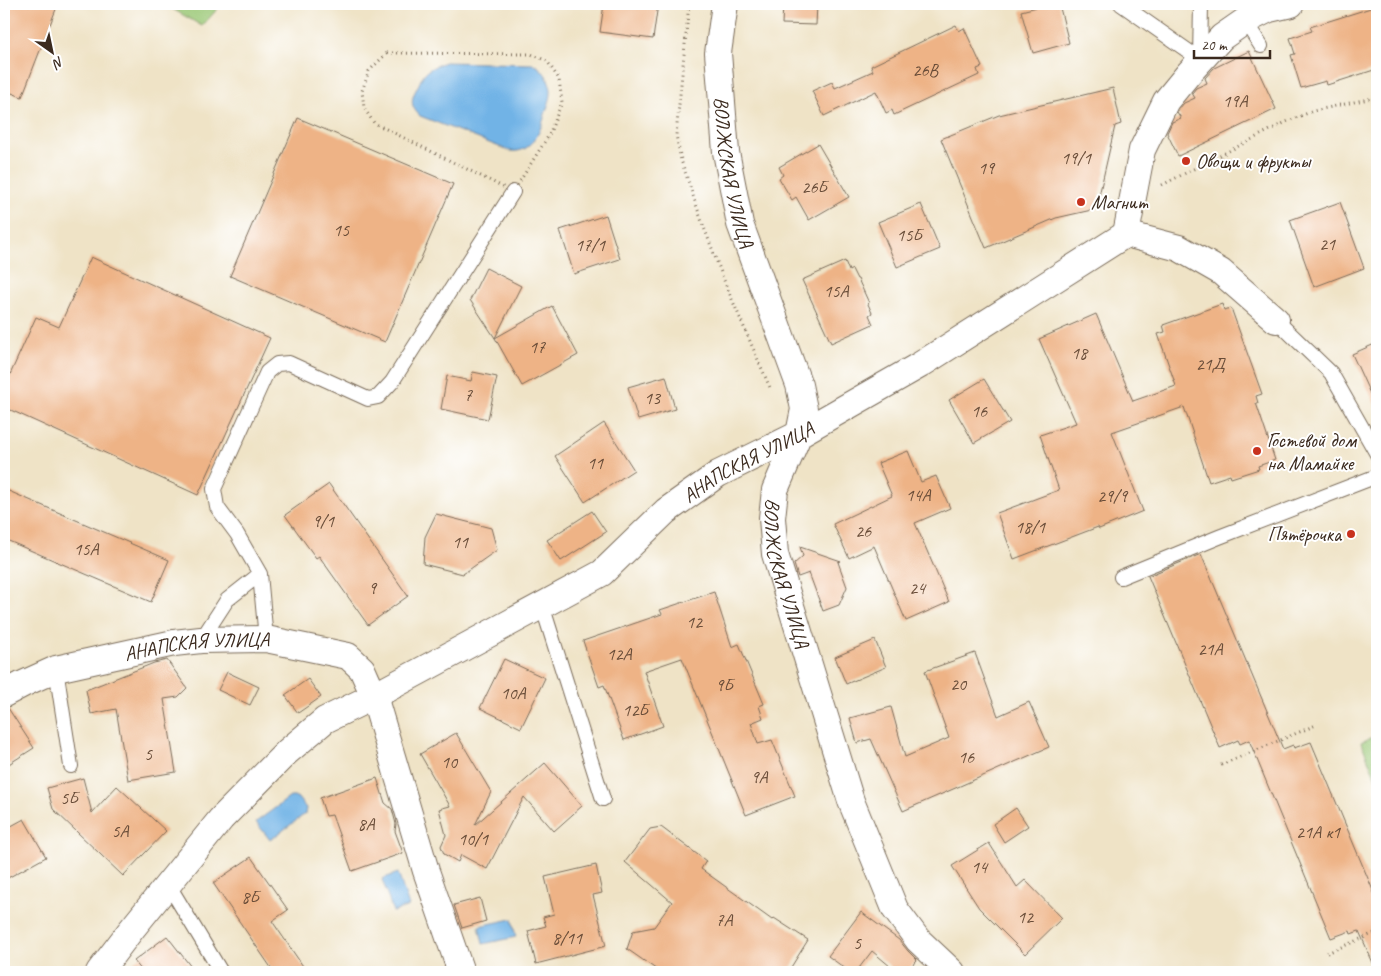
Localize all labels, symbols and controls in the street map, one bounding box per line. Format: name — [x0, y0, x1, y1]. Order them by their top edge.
north arrow — [28, 28, 78, 78]
scale bar — [1194, 28, 1270, 60]
text: 20 m — [1201, 36, 1228, 55]
text: N — [49, 53, 67, 73]
house number: 26В — [912, 59, 939, 81]
house number: 19А — [1222, 90, 1249, 112]
street label: ВОЛЖСКАЯ УЛИЦА — [709, 96, 760, 252]
house number: 19/1 — [1061, 147, 1092, 169]
place label: Овощи и фрукты — [1196, 149, 1312, 174]
marker: Овощи и фрукты — [1180, 155, 1192, 167]
house number: 19 — [978, 157, 996, 179]
house number: 26Б — [801, 176, 830, 198]
place label: Магнит — [1091, 190, 1149, 215]
marker: Магнит — [1075, 196, 1087, 208]
house number: 15 — [333, 219, 350, 241]
house number: 15Б — [896, 224, 925, 246]
house number: 21 — [1319, 233, 1336, 255]
house number: 17/1 — [575, 234, 606, 256]
house number: 15А — [823, 280, 850, 302]
house number: 17 — [529, 336, 546, 358]
house number: 18 — [1071, 342, 1089, 364]
house number: 21Д — [1195, 353, 1227, 375]
house number: 7 — [464, 384, 473, 406]
house number: 13 — [644, 387, 662, 409]
house number: 16 — [971, 400, 988, 422]
street label: АНАПСКАЯ УЛИЦА — [677, 415, 819, 508]
place label: Гостевой дом на Мамайке — [1267, 428, 1357, 476]
marker: Гостевой дом на Мамайке — [1251, 445, 1263, 457]
house number: 11 — [587, 452, 604, 474]
house number: 14А — [905, 484, 932, 506]
house number: 29/9 — [1097, 485, 1129, 507]
street label: ВОЛЖСКАЯ УЛИЦА — [759, 498, 816, 652]
house number: 9/1 — [312, 510, 335, 532]
house number: 18/1 — [1015, 516, 1046, 538]
house number: 26 — [855, 520, 872, 542]
place label: Пятёрочка — [1268, 522, 1343, 547]
marker: Пятёрочка — [1345, 528, 1357, 540]
house number: 11 — [452, 531, 469, 553]
house number: 15А — [73, 538, 100, 560]
house number: 9 — [368, 577, 378, 599]
house number: 24 — [909, 577, 927, 599]
house number: 12 — [686, 611, 704, 633]
street label: АНАПСКАЯ УЛИЦА — [122, 626, 270, 666]
house number: 21А — [1197, 638, 1224, 660]
house number: 12А — [606, 643, 633, 665]
house number: 20 — [950, 673, 968, 695]
house number: 9Б — [715, 674, 735, 696]
house number: 10А — [500, 682, 527, 704]
house number: 12Б — [622, 699, 651, 721]
house number: 5 — [144, 743, 153, 765]
house number: 16 — [958, 746, 975, 768]
house number: 10 — [441, 751, 459, 773]
house number: 9А — [750, 766, 769, 788]
house number: 5Б — [60, 787, 80, 809]
house number: 8А — [357, 813, 376, 835]
house number: 5А — [111, 820, 130, 842]
house number: 21А к1 — [1296, 821, 1341, 843]
house number: 10/1 — [458, 828, 489, 850]
house number: 14 — [971, 856, 989, 878]
house number: 8Б — [241, 886, 261, 908]
house number: 12 — [1017, 906, 1035, 928]
house number: 7А — [715, 909, 734, 931]
house number: 8/11 — [552, 927, 583, 949]
house number: 5 — [853, 932, 862, 954]

